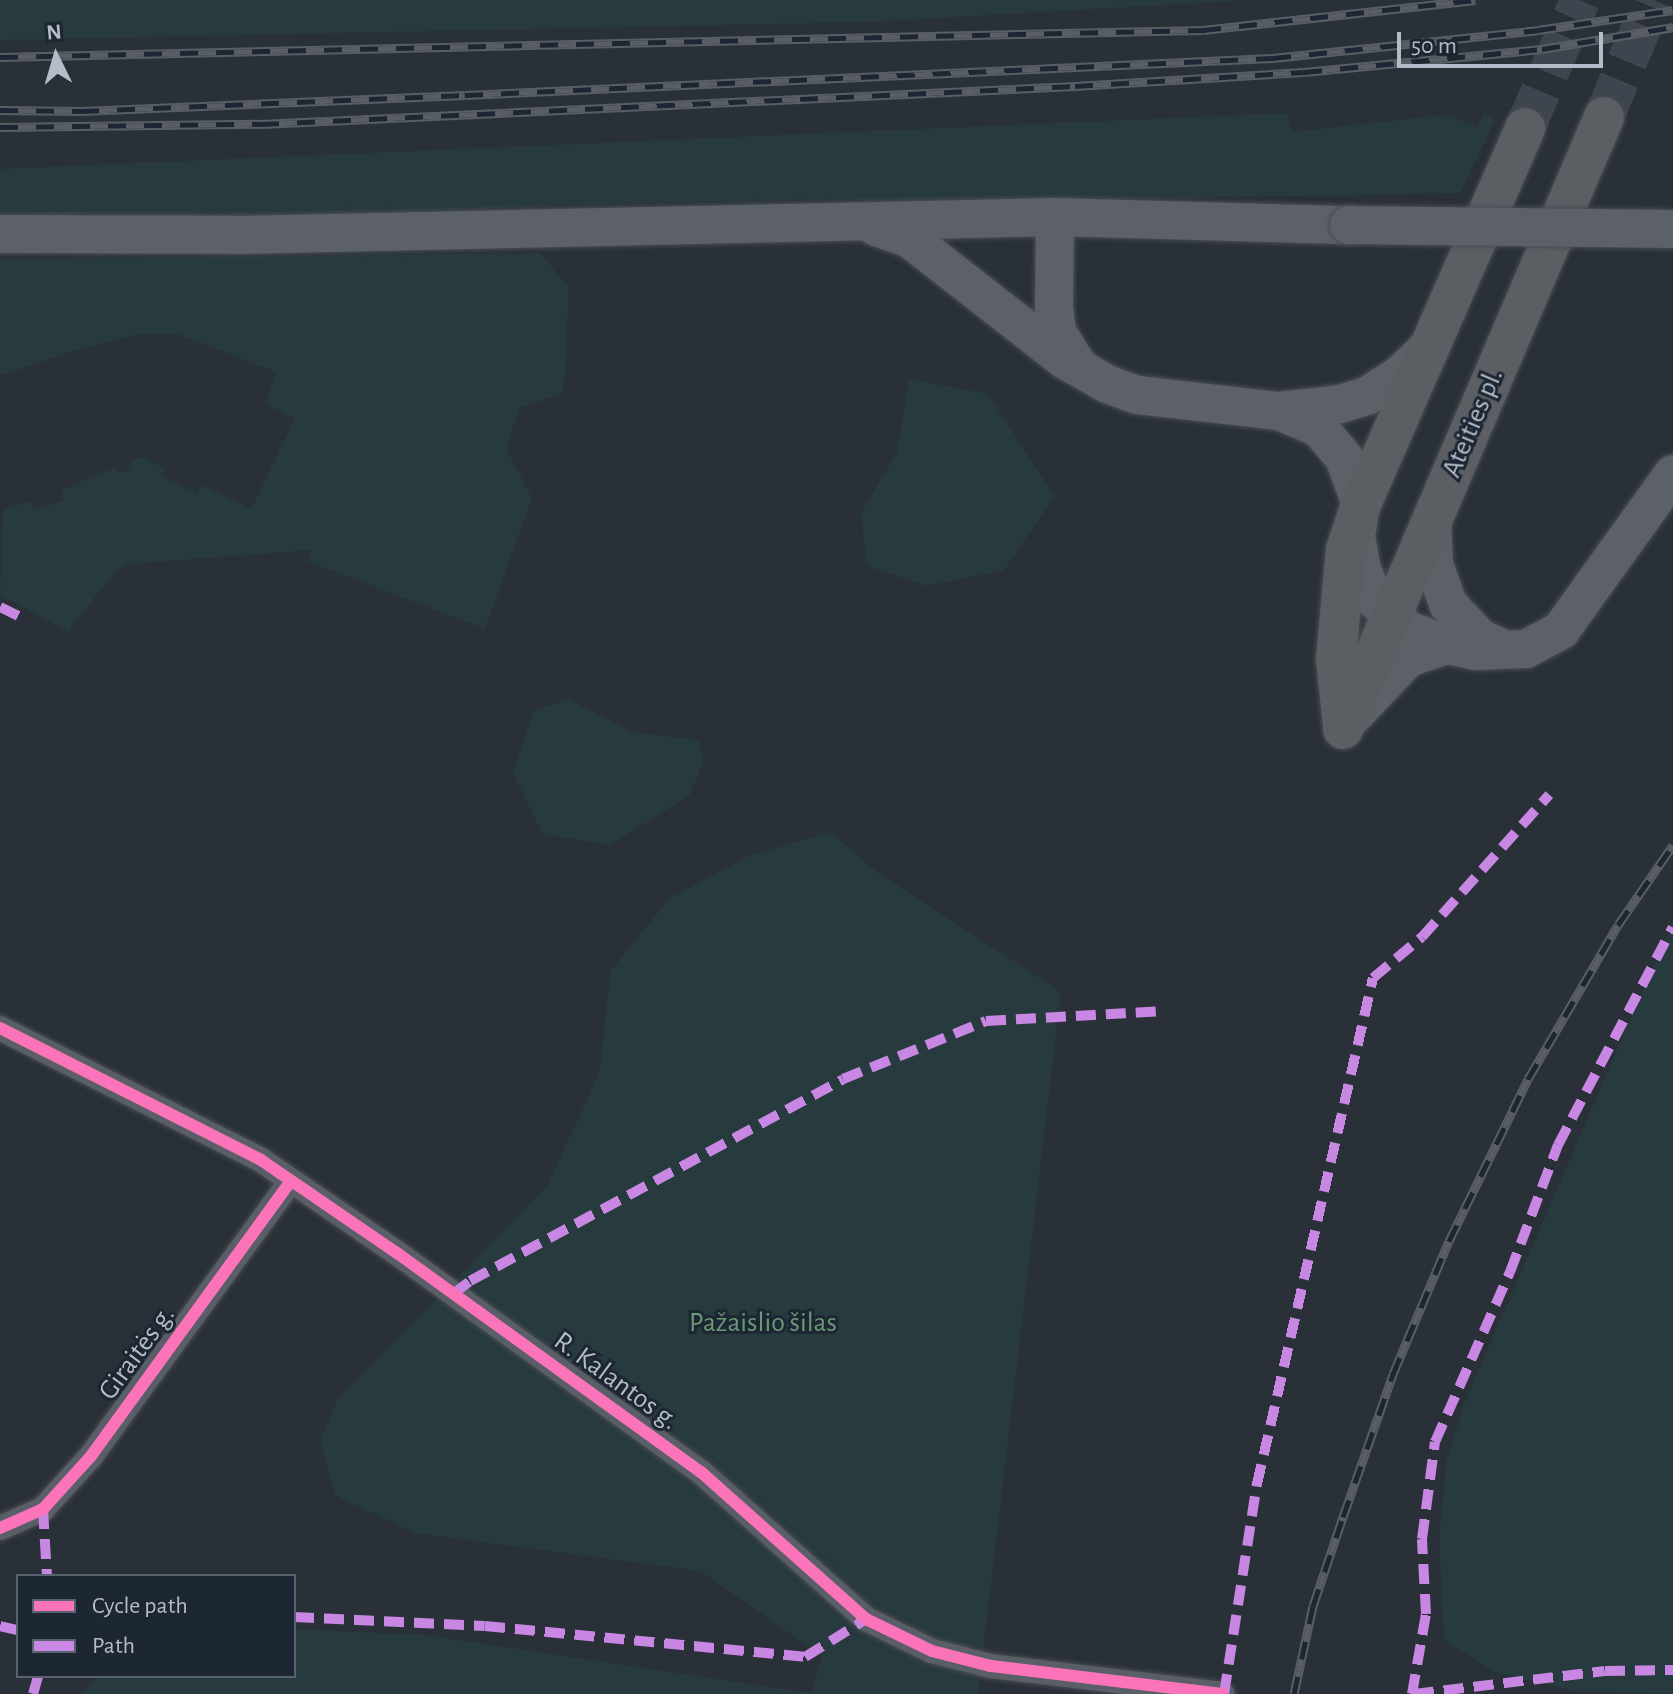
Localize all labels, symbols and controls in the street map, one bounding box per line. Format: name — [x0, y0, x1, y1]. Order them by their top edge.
north arrow — [16, 16, 96, 96]
scale bar — [1401, 16, 1607, 66]
text: N — [45, 20, 62, 44]
text: 50 m — [1411, 34, 1457, 58]
street label: Ateities pl. — [1435, 363, 1511, 483]
street label: Giraitės g. — [92, 1299, 182, 1407]
park label: Pažaislio šilas — [689, 1306, 837, 1340]
street label: R. Kalantos g. — [547, 1325, 685, 1437]
legend — [16, 1574, 296, 1678]
text: Cycle path — [92, 1594, 188, 1618]
text: Path — [92, 1634, 135, 1658]

